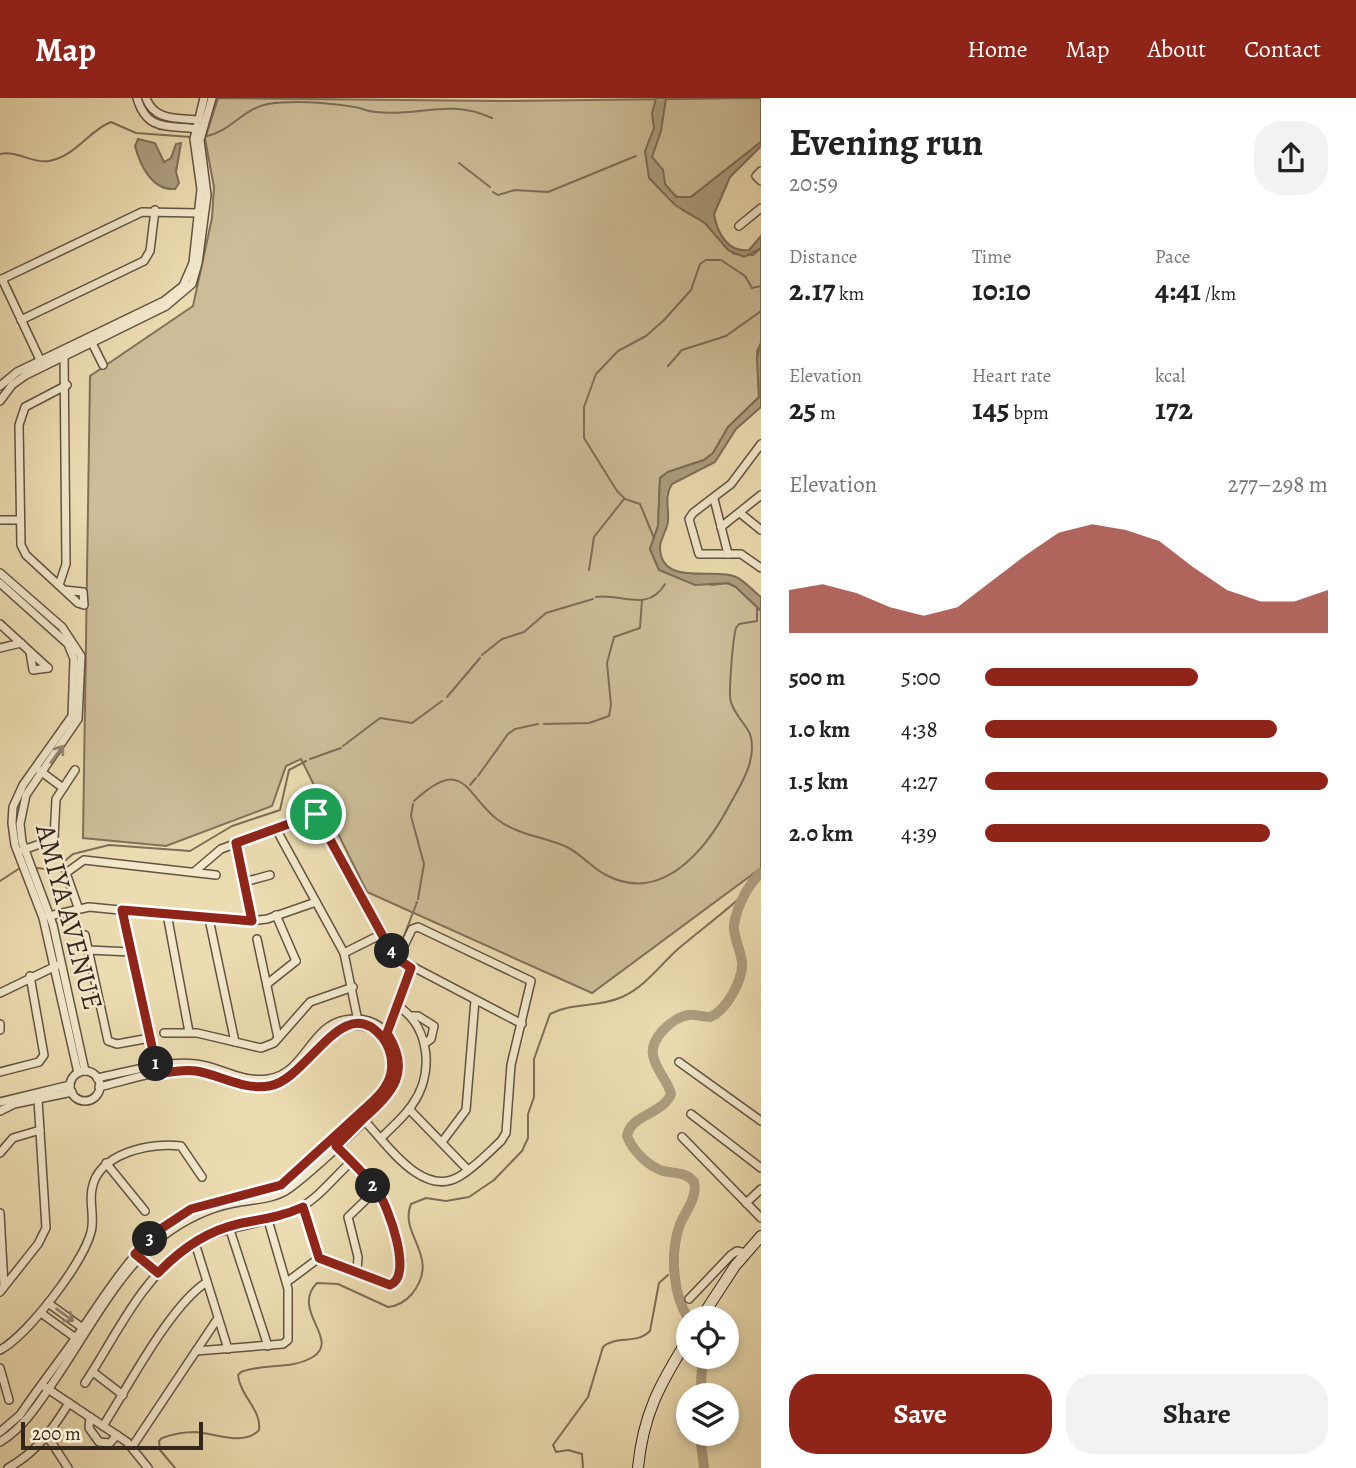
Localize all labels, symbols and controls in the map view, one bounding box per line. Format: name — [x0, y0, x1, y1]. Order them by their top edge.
text: Map — [35, 27, 96, 72]
text: Home — [967, 33, 1028, 65]
text: Map — [1066, 33, 1110, 65]
text: About — [1148, 33, 1206, 65]
text: Contact — [1244, 33, 1321, 65]
text: Evening run — [789, 116, 983, 168]
button: share — [1254, 121, 1328, 195]
text: 20:59 — [789, 168, 838, 199]
text: Distance — [789, 244, 857, 270]
text: Time — [972, 244, 1011, 270]
text: Pace — [1155, 244, 1190, 270]
text: 2.17 — [789, 270, 835, 310]
text: 10:10 — [972, 270, 1031, 310]
text: 4:41 — [1155, 270, 1201, 310]
text: km — [835, 281, 864, 307]
text: /km — [1201, 281, 1236, 307]
text: Elevation — [789, 363, 862, 389]
text: Heart rate — [972, 363, 1051, 389]
text: kcal — [1155, 363, 1185, 389]
text: 25 — [789, 389, 816, 429]
text: 145 — [972, 389, 1010, 429]
text: 172 — [1155, 389, 1193, 429]
text: m — [816, 400, 836, 426]
text: bpm — [1010, 400, 1049, 426]
text: Elevation — [789, 469, 877, 500]
text: 277–298 m — [1228, 469, 1328, 500]
text: 500 m — [789, 662, 845, 693]
text: 5:00 — [901, 662, 941, 693]
text: 1.0 km — [789, 714, 850, 745]
text: 4:38 — [901, 714, 938, 745]
one-way arrow — [49, 745, 64, 764]
text: 1.5 km — [789, 766, 849, 797]
text: 4:27 — [901, 766, 937, 797]
pin — [286, 784, 346, 844]
icon: arrive — [297, 795, 335, 833]
text: 2.0 km — [789, 818, 853, 849]
text: 4:39 — [901, 818, 937, 849]
street label: AMIYA AVENUE — [26, 819, 112, 1014]
pin: 4 — [374, 934, 410, 968]
text: 4 — [387, 937, 396, 963]
pin: 1 — [138, 1046, 174, 1082]
text: 1 — [152, 1050, 159, 1076]
pin: 2 — [356, 1168, 390, 1204]
text: 2 — [368, 1172, 377, 1198]
pin: 3 — [132, 1222, 168, 1256]
text: 3 — [145, 1225, 154, 1251]
map controls — [676, 1306, 739, 1446]
button: locate — [676, 1306, 739, 1369]
one-way arrow — [55, 1308, 74, 1323]
button: Save — [789, 1374, 1052, 1454]
button: Share — [1066, 1374, 1328, 1454]
button: layers — [676, 1383, 739, 1446]
scale bar — [21, 1419, 203, 1451]
text: 200 m — [32, 1421, 81, 1447]

